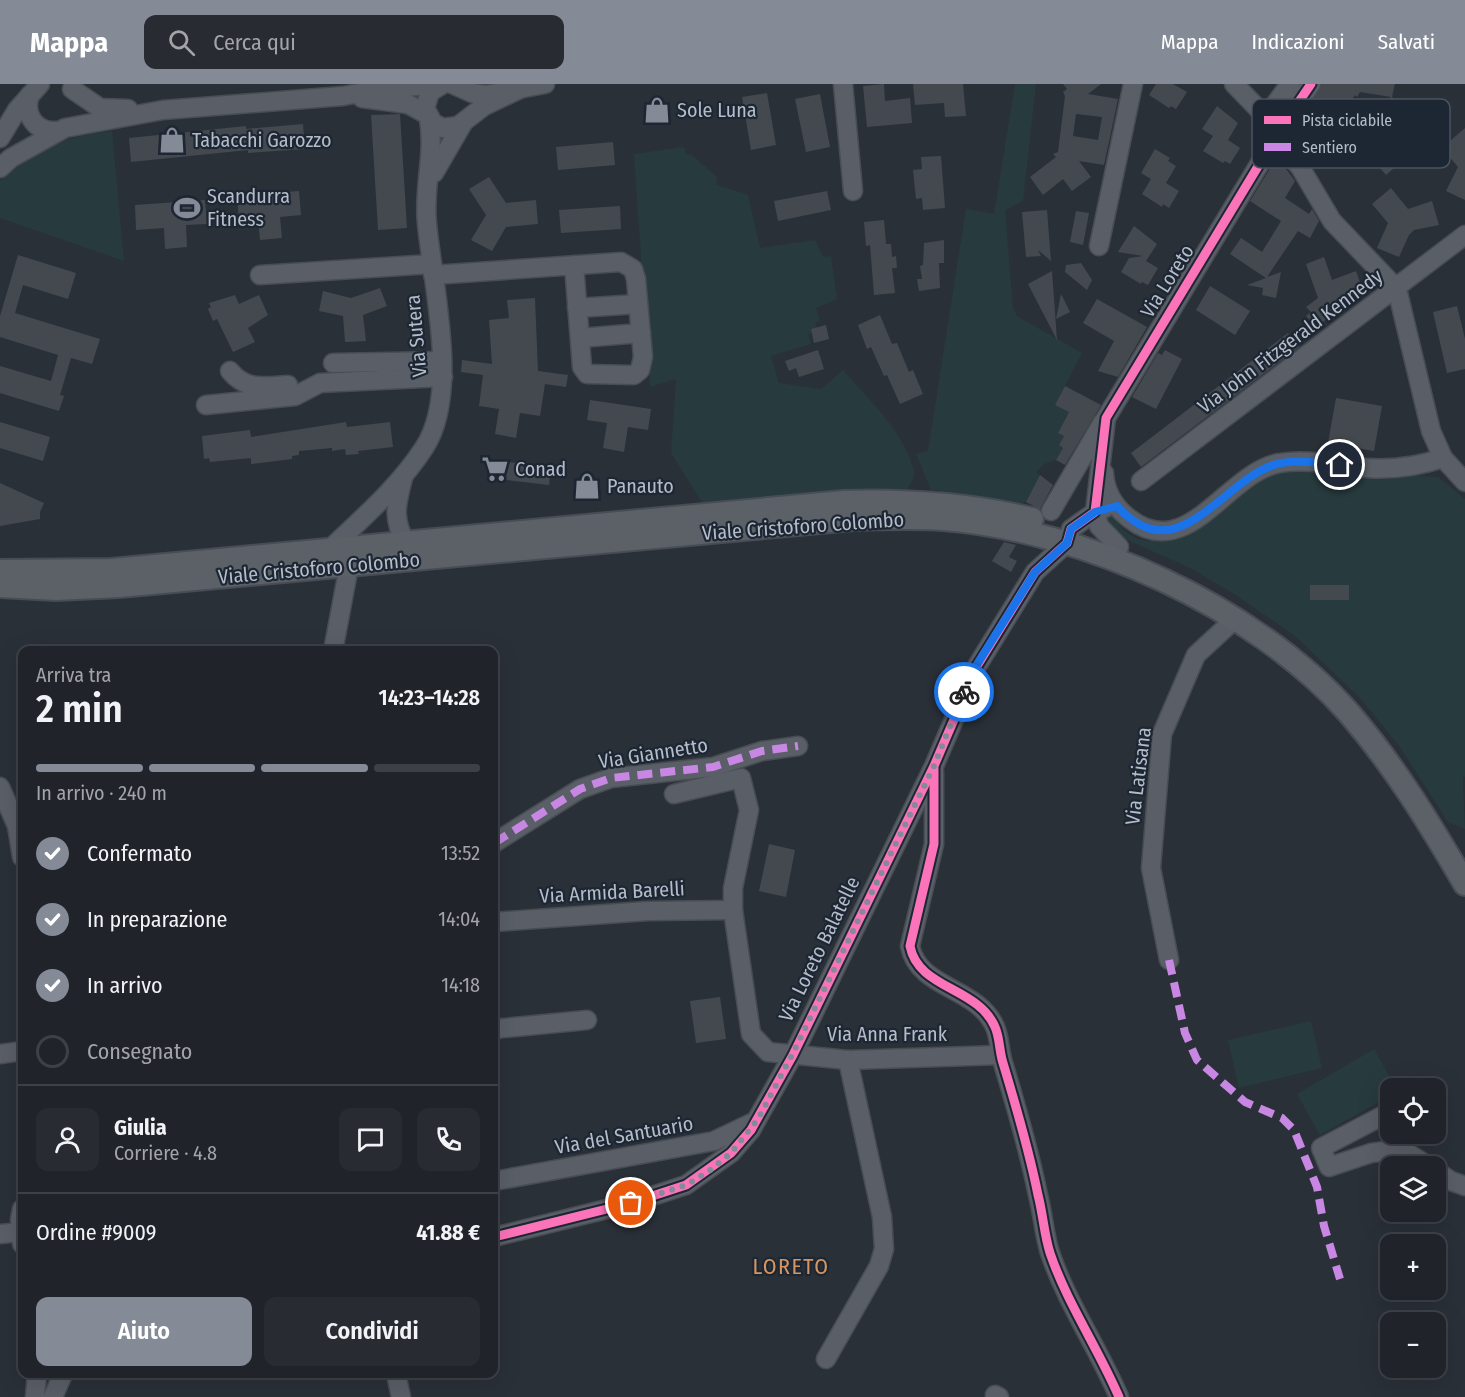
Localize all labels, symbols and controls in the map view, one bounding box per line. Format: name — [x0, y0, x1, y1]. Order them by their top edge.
search box — [144, 15, 564, 69]
text: Mappa — [30, 26, 108, 59]
icon: search — [165, 26, 198, 59]
text: Cerca qui — [213, 29, 296, 56]
text: Mappa — [1161, 29, 1218, 55]
text: Indicazioni — [1251, 29, 1345, 55]
text: Salvati — [1378, 29, 1435, 55]
shop icon: Sole Luna — [642, 95, 672, 125]
place label: Sole Luna — [677, 98, 757, 122]
legend — [1252, 99, 1450, 168]
text: Pista ciclabile — [1302, 111, 1392, 130]
shop icon: Tabacchi Garozzo — [157, 125, 187, 155]
place label: Tabacchi Garozzo — [192, 128, 332, 152]
text: Sentiero — [1302, 138, 1357, 157]
place label: Scandurra Fitness — [207, 184, 290, 231]
sports icon: Scandurra Fitness — [172, 193, 202, 223]
street label: Via Loreto — [1135, 240, 1199, 322]
street label: Via John Fitzgerald Kennedy — [1193, 264, 1387, 418]
street label: Via Sutera — [400, 294, 432, 378]
pin — [1314, 439, 1365, 490]
icon: home — [1323, 448, 1356, 481]
supermarket icon: Conad — [480, 454, 510, 484]
place label: Conad — [515, 457, 566, 481]
shop icon: Panauto — [572, 471, 602, 501]
place label: Panauto — [607, 474, 674, 498]
street label: Viale Cristoforo Colombo — [701, 507, 905, 545]
street label: Viale Cristoforo Colombo — [217, 547, 421, 589]
courier — [934, 662, 994, 722]
text: Arriva tra — [36, 663, 111, 687]
icon: bike — [948, 676, 981, 709]
text: 14:23–14:28 — [379, 684, 480, 711]
text: 2 min — [36, 686, 123, 732]
street label: Via Latisana — [1120, 726, 1156, 826]
street label: Via Giannetto — [597, 733, 709, 773]
text: In arrivo · 240 m — [36, 781, 167, 805]
icon: check — [36, 837, 69, 870]
text: Confermato — [87, 840, 192, 867]
text: 13:52 — [441, 841, 480, 865]
street label: Via Loreto Balatelle — [773, 873, 865, 1025]
street label: Via Armida Barelli — [539, 876, 685, 908]
icon: check — [36, 903, 69, 936]
text: In preparazione — [87, 906, 228, 933]
text: 14:04 — [438, 907, 480, 931]
icon: check — [36, 969, 69, 1002]
text: In arrivo — [87, 972, 162, 999]
text: 14:18 — [441, 973, 480, 997]
street label: Via Anna Frank — [827, 1022, 948, 1046]
text: Consegnato — [87, 1038, 192, 1065]
map controls — [1380, 1078, 1446, 1378]
button: locate — [1380, 1078, 1446, 1144]
button: person — [36, 1108, 99, 1171]
button: chat — [339, 1108, 402, 1171]
button: phone — [417, 1108, 480, 1171]
street label: Via del Santuario — [553, 1111, 695, 1159]
text: Giulia — [114, 1114, 167, 1141]
text: Corriere · 4.8 — [114, 1141, 217, 1165]
button: layers — [1380, 1156, 1446, 1222]
pin — [605, 1177, 656, 1228]
icon: bag — [614, 1186, 647, 1219]
text: Ordine #9009 — [36, 1219, 156, 1246]
text: 41.88 € — [416, 1219, 480, 1246]
button: + — [1380, 1234, 1446, 1300]
district label: LORETO — [752, 1253, 830, 1280]
button: Aiuto — [36, 1297, 252, 1366]
button: Condividi — [264, 1297, 480, 1366]
button: − — [1380, 1312, 1446, 1378]

